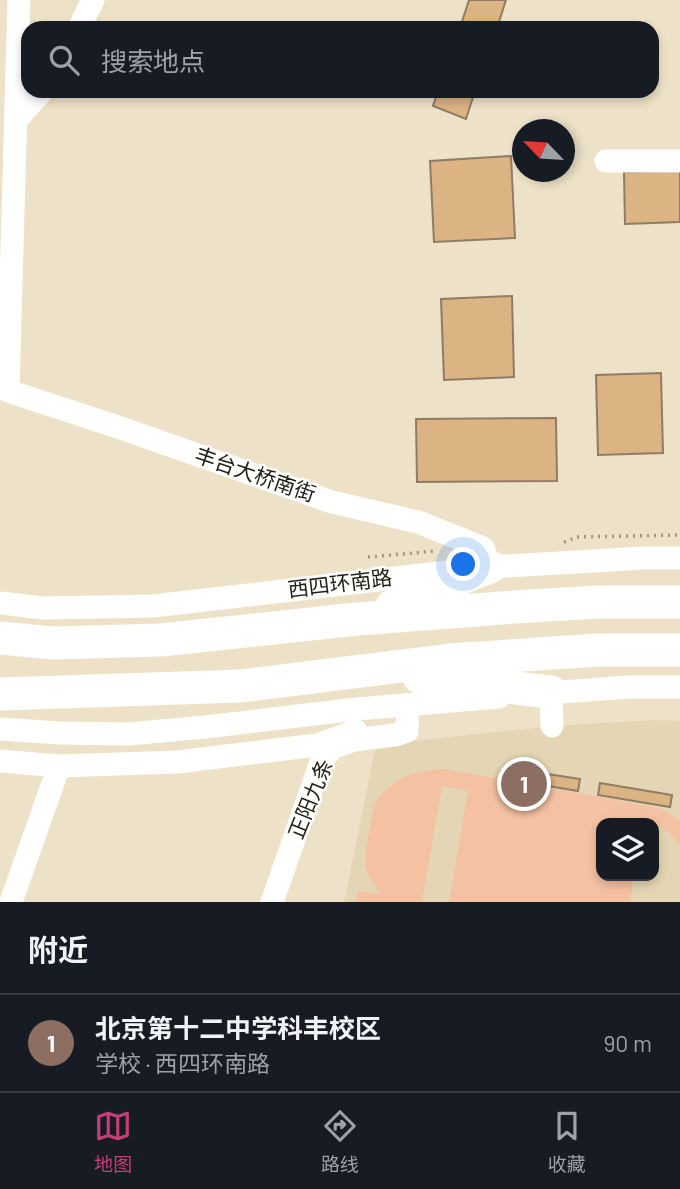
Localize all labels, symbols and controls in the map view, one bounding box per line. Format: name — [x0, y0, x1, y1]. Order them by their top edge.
search box — [21, 21, 659, 98]
icon: search — [45, 41, 83, 79]
text: 搜索地点 — [101, 45, 205, 76]
north arrow — [512, 119, 575, 182]
street label: 丰台大桥南街 — [192, 441, 319, 506]
your location — [446, 547, 480, 581]
street label: 西四环南路 — [286, 564, 393, 601]
street label: 正阳九条 — [282, 755, 337, 842]
pin: 1 — [501, 758, 547, 810]
map controls — [596, 818, 659, 881]
button: layers — [596, 818, 659, 881]
text: 附近 — [28, 931, 88, 967]
text: 北京第十二中学科丰校区 — [95, 1012, 381, 1043]
text: 1 — [47, 1029, 55, 1057]
text: 90 m — [603, 1029, 652, 1057]
text: 学校 · 西四环南路 — [95, 1049, 270, 1077]
tab: 地图 — [94, 1107, 132, 1176]
tab: 路线 — [321, 1107, 359, 1176]
tab: 收藏 — [548, 1107, 586, 1176]

